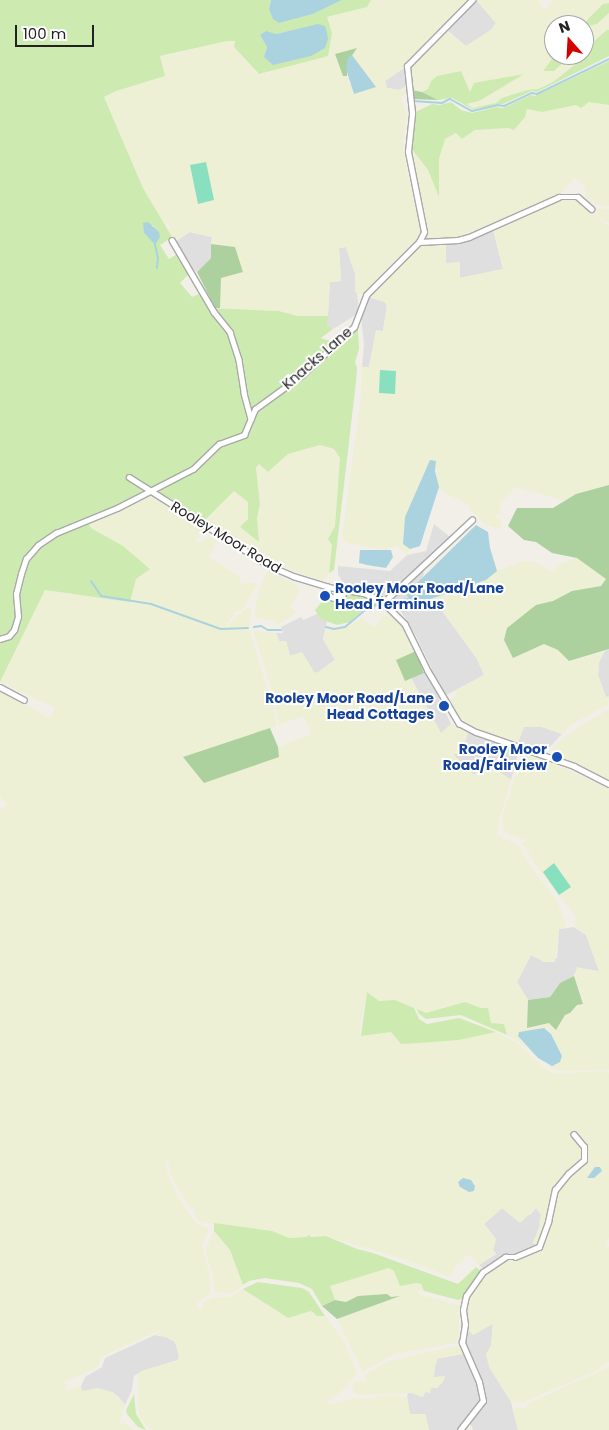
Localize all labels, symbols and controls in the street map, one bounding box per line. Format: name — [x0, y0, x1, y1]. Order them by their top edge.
scale bar — [18, 15, 96, 47]
north arrow — [544, 15, 594, 65]
text: N — [556, 16, 573, 38]
text: 100 m — [23, 23, 66, 44]
street label: Knacks Lane — [279, 323, 355, 393]
street label: Rooley Moor Road — [168, 497, 284, 577]
place label: Rooley Moor Road/Lane Head Terminus — [335, 580, 504, 612]
marker: Rooley Moor Road/Lane Head Terminus — [319, 590, 331, 602]
place label: Rooley Moor Road/Lane Head Cottages — [265, 690, 434, 722]
marker: Rooley Moor Road/Lane Head Cottages — [438, 700, 450, 712]
place label: Rooley Moor Road/Fairview — [443, 741, 547, 774]
marker: Rooley Moor Road/Fairview — [551, 751, 563, 763]

